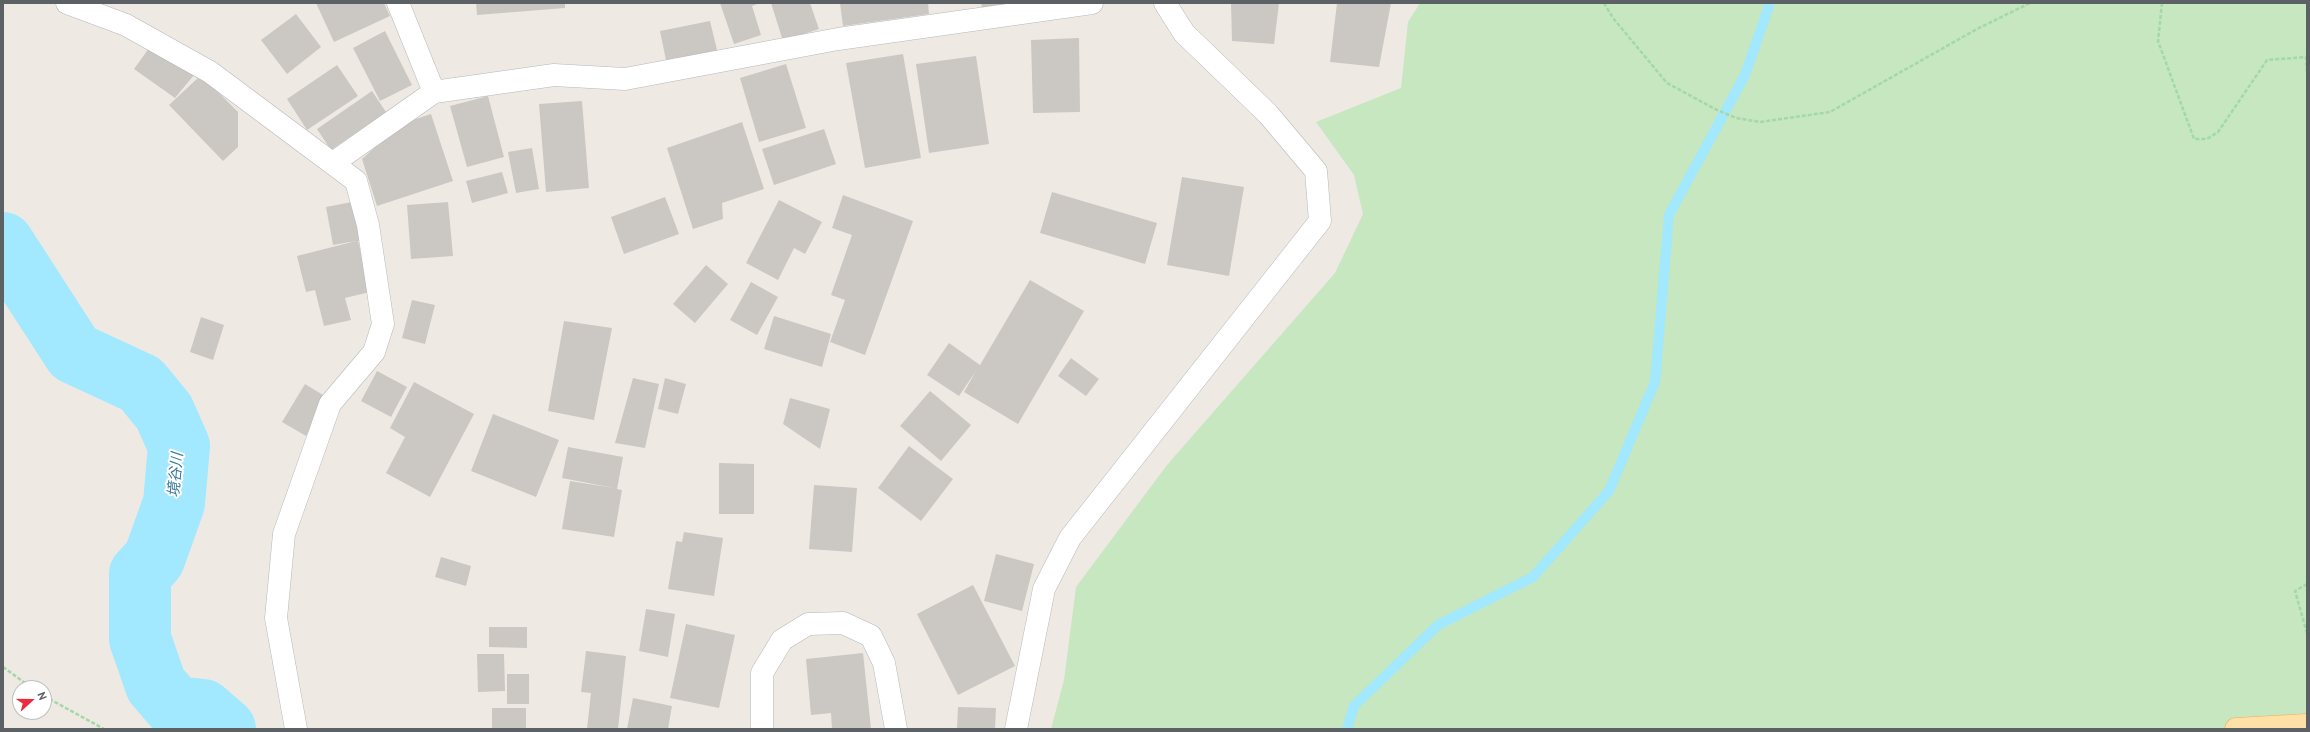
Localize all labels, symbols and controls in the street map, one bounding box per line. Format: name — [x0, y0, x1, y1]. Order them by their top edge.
water label: 境谷川 — [165, 452, 187, 498]
north arrow — [12, 680, 52, 720]
text: N — [34, 690, 50, 702]

